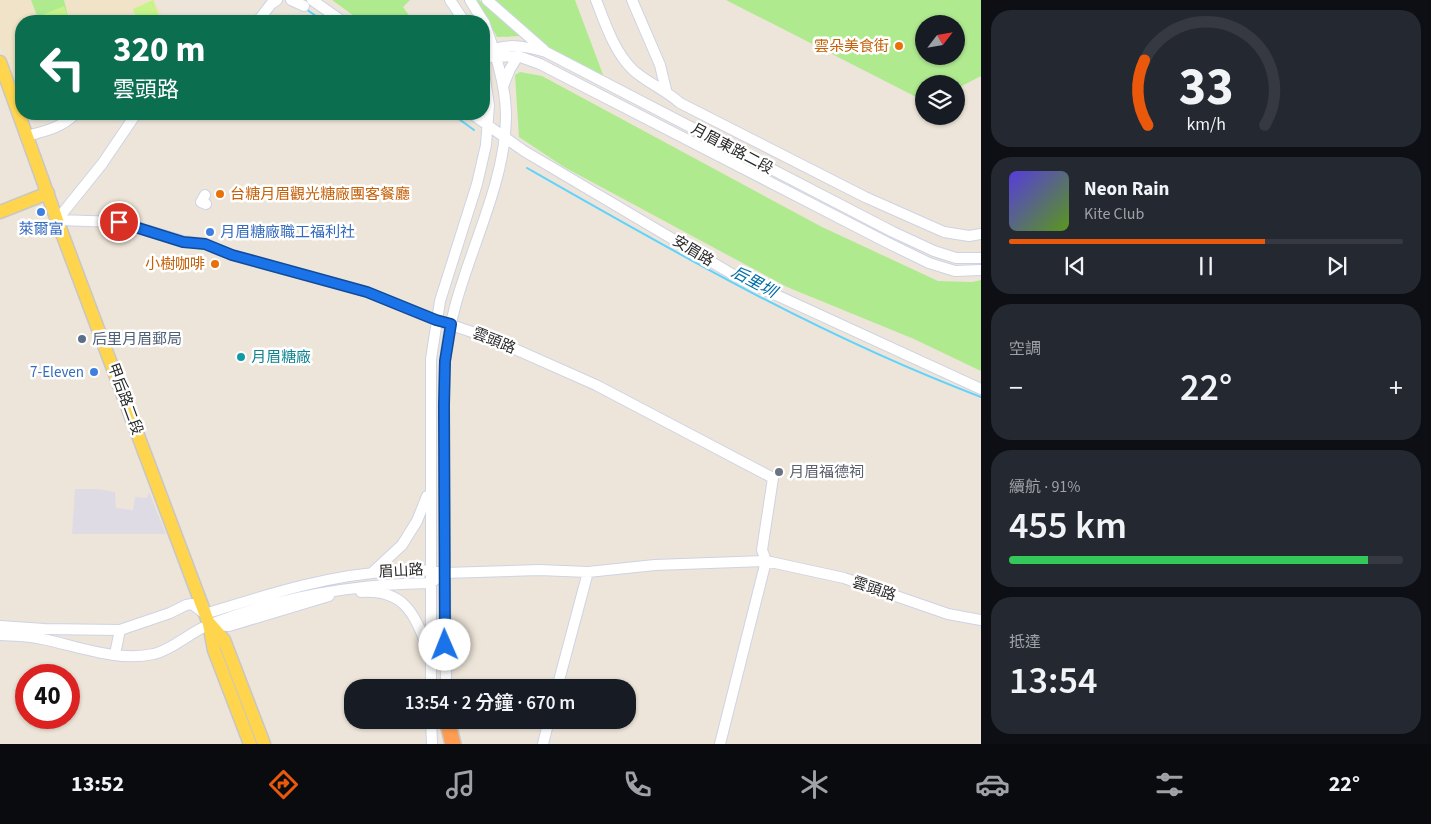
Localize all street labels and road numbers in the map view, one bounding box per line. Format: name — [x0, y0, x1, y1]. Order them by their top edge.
street label: 月眉東路二段 — [687, 119, 777, 179]
street label: 安眉路 — [668, 230, 718, 272]
street label: 雲頭路 — [469, 323, 519, 359]
street label: 甲后路二段 — [102, 360, 148, 438]
street label: 眉山路 — [378, 559, 424, 583]
street label: 雲頭路 — [849, 572, 899, 606]

